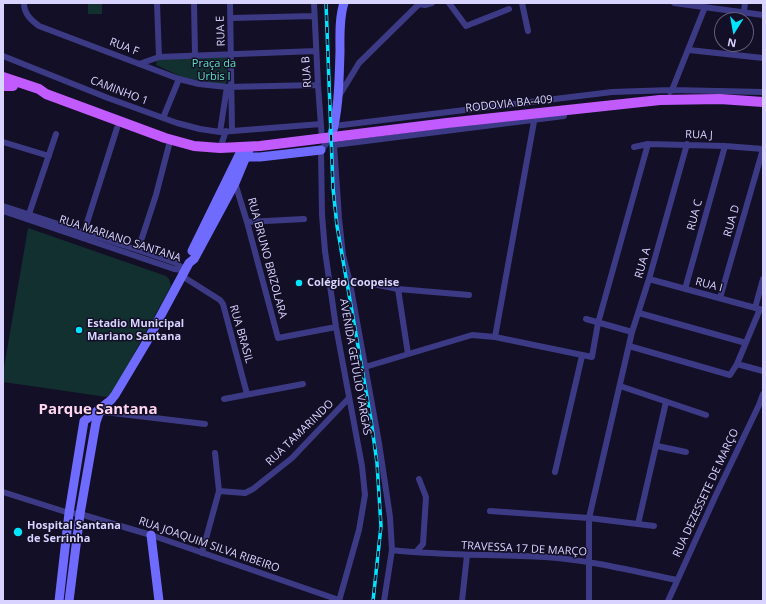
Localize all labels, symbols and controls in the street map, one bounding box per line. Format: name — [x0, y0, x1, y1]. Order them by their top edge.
north arrow — [714, 12, 754, 52]
street label: RUA E — [214, 15, 228, 47]
street label: RUA F — [107, 35, 141, 59]
text: N — [726, 35, 738, 52]
street label: RUA B — [299, 56, 315, 88]
park label: Praça da Urbis I — [192, 57, 236, 83]
street label: CAMINHO 1 — [88, 74, 150, 108]
street label: RODOVIA BA-409 — [465, 93, 553, 115]
street label: RUA J — [685, 128, 713, 142]
street label: RUA BRUNO BRIZOLARA — [245, 196, 289, 320]
street label: RUA C — [685, 198, 705, 232]
street label: RUA D — [721, 204, 743, 238]
street label: RUA MARIANO SANTANA — [57, 213, 183, 265]
street label: RUA A — [632, 246, 654, 280]
street label: RUA I — [694, 275, 724, 295]
place label: Colégio Coopeise — [307, 276, 399, 290]
marker: Colégio Coopeise — [294, 278, 304, 288]
street label: AVENIDA GETÚLIO VARGAS — [336, 298, 374, 436]
street label: RUA BRASIL — [226, 303, 256, 365]
place label: Estadio Municipal Mariano Santana — [87, 317, 184, 343]
marker: Estadio Municipal Mariano Santana — [74, 325, 84, 335]
street label: RUA TAMARINDO — [263, 397, 337, 469]
district label: Parque Santana — [38, 401, 158, 419]
street label: RUA DEZESSETE DE MARÇO — [670, 427, 742, 559]
street label: RUA JOAQUIM SILVA RIBEIRO — [137, 515, 281, 575]
place label: Hospital Santana de Serrinha — [27, 519, 121, 545]
marker: Hospital Santana de Serrinha — [12, 526, 24, 538]
street label: TRAVESSA 17 DE MARÇO — [461, 539, 587, 559]

